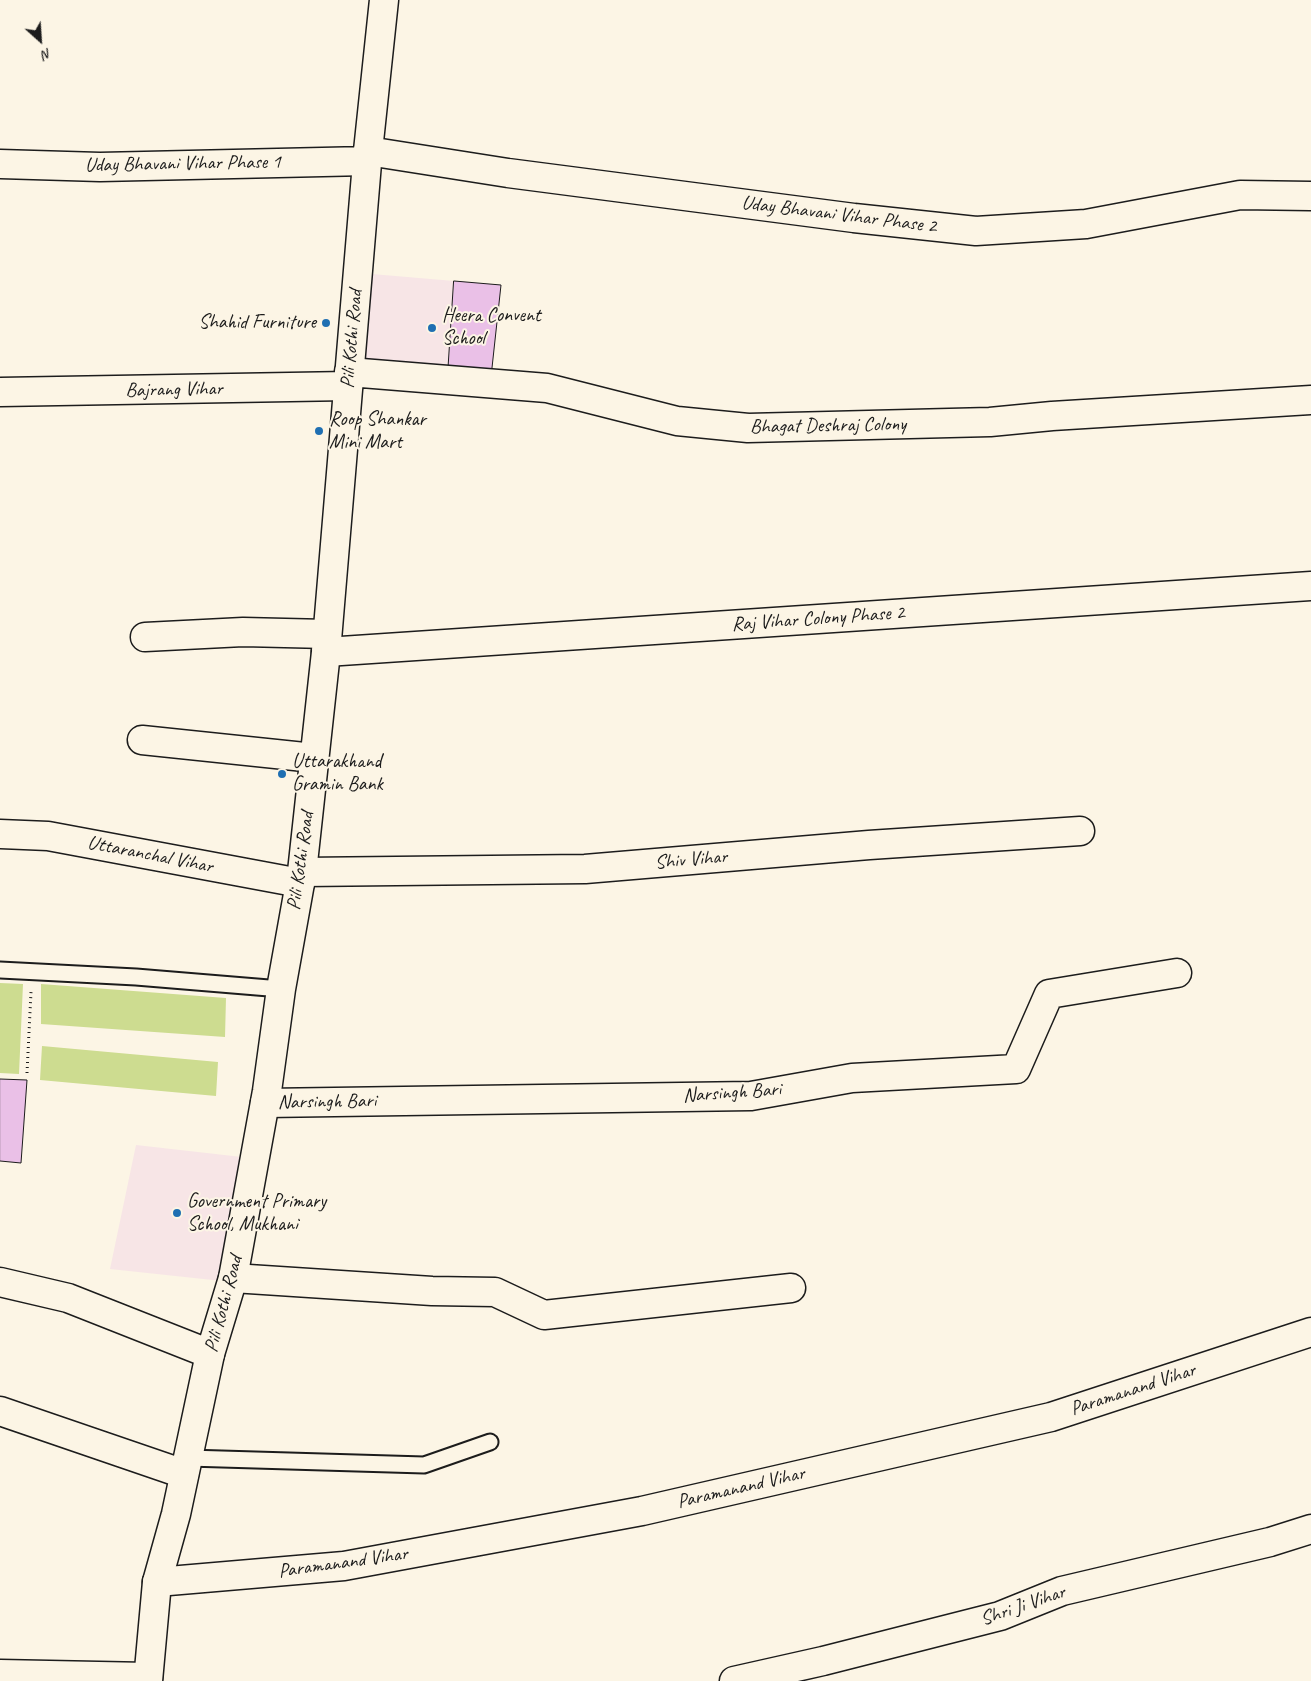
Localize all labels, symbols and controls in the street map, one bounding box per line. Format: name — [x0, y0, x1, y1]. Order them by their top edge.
north arrow — [15, 15, 65, 65]
text: N — [39, 44, 54, 63]
street label: Uday Bhavani Vihar Phase 1 — [85, 150, 281, 178]
street label: Uday Bhavani Vihar Phase 2 — [740, 191, 938, 239]
street label: Pili Kothi Road — [336, 289, 368, 389]
place label: Heera Convent School — [442, 304, 541, 351]
place label: Shahid Furniture — [198, 311, 316, 335]
marker: Shahid Furniture — [320, 317, 332, 329]
marker: Heera Convent School — [426, 322, 438, 334]
street label: Bajrang Vihar — [125, 377, 223, 403]
place label: Roop Shankar Mini Mart — [329, 408, 426, 455]
street label: Bhagat Deshraj Colony — [750, 413, 906, 439]
marker: Roop Shankar Mini Mart — [313, 425, 325, 437]
street label: Raj Vihar Colony Phase 2 — [731, 601, 905, 637]
place label: Uttarakhand Gramin Bank — [292, 750, 383, 797]
marker: Uttarakhand Gramin Bank — [276, 768, 288, 780]
street label: Pili Kothi Road — [282, 810, 320, 912]
street label: Uttaranchal Vihar — [85, 831, 215, 879]
street label: Shiv Vihar — [654, 845, 728, 875]
street label: Narsingh Bari — [682, 1078, 782, 1108]
street label: Narsingh Bari — [278, 1089, 376, 1115]
place label: Government Primary School, Mukhani — [187, 1190, 326, 1237]
marker: Government Primary School, Mukhani — [171, 1207, 183, 1219]
street label: Pili Kothi Road — [200, 1253, 248, 1355]
street label: Paramanand Vihar — [1067, 1358, 1199, 1422]
street label: Paramanand Vihar — [675, 1462, 807, 1514]
street label: Paramanand Vihar — [277, 1542, 409, 1584]
street label: Shri Ji Vihar — [977, 1580, 1069, 1632]

